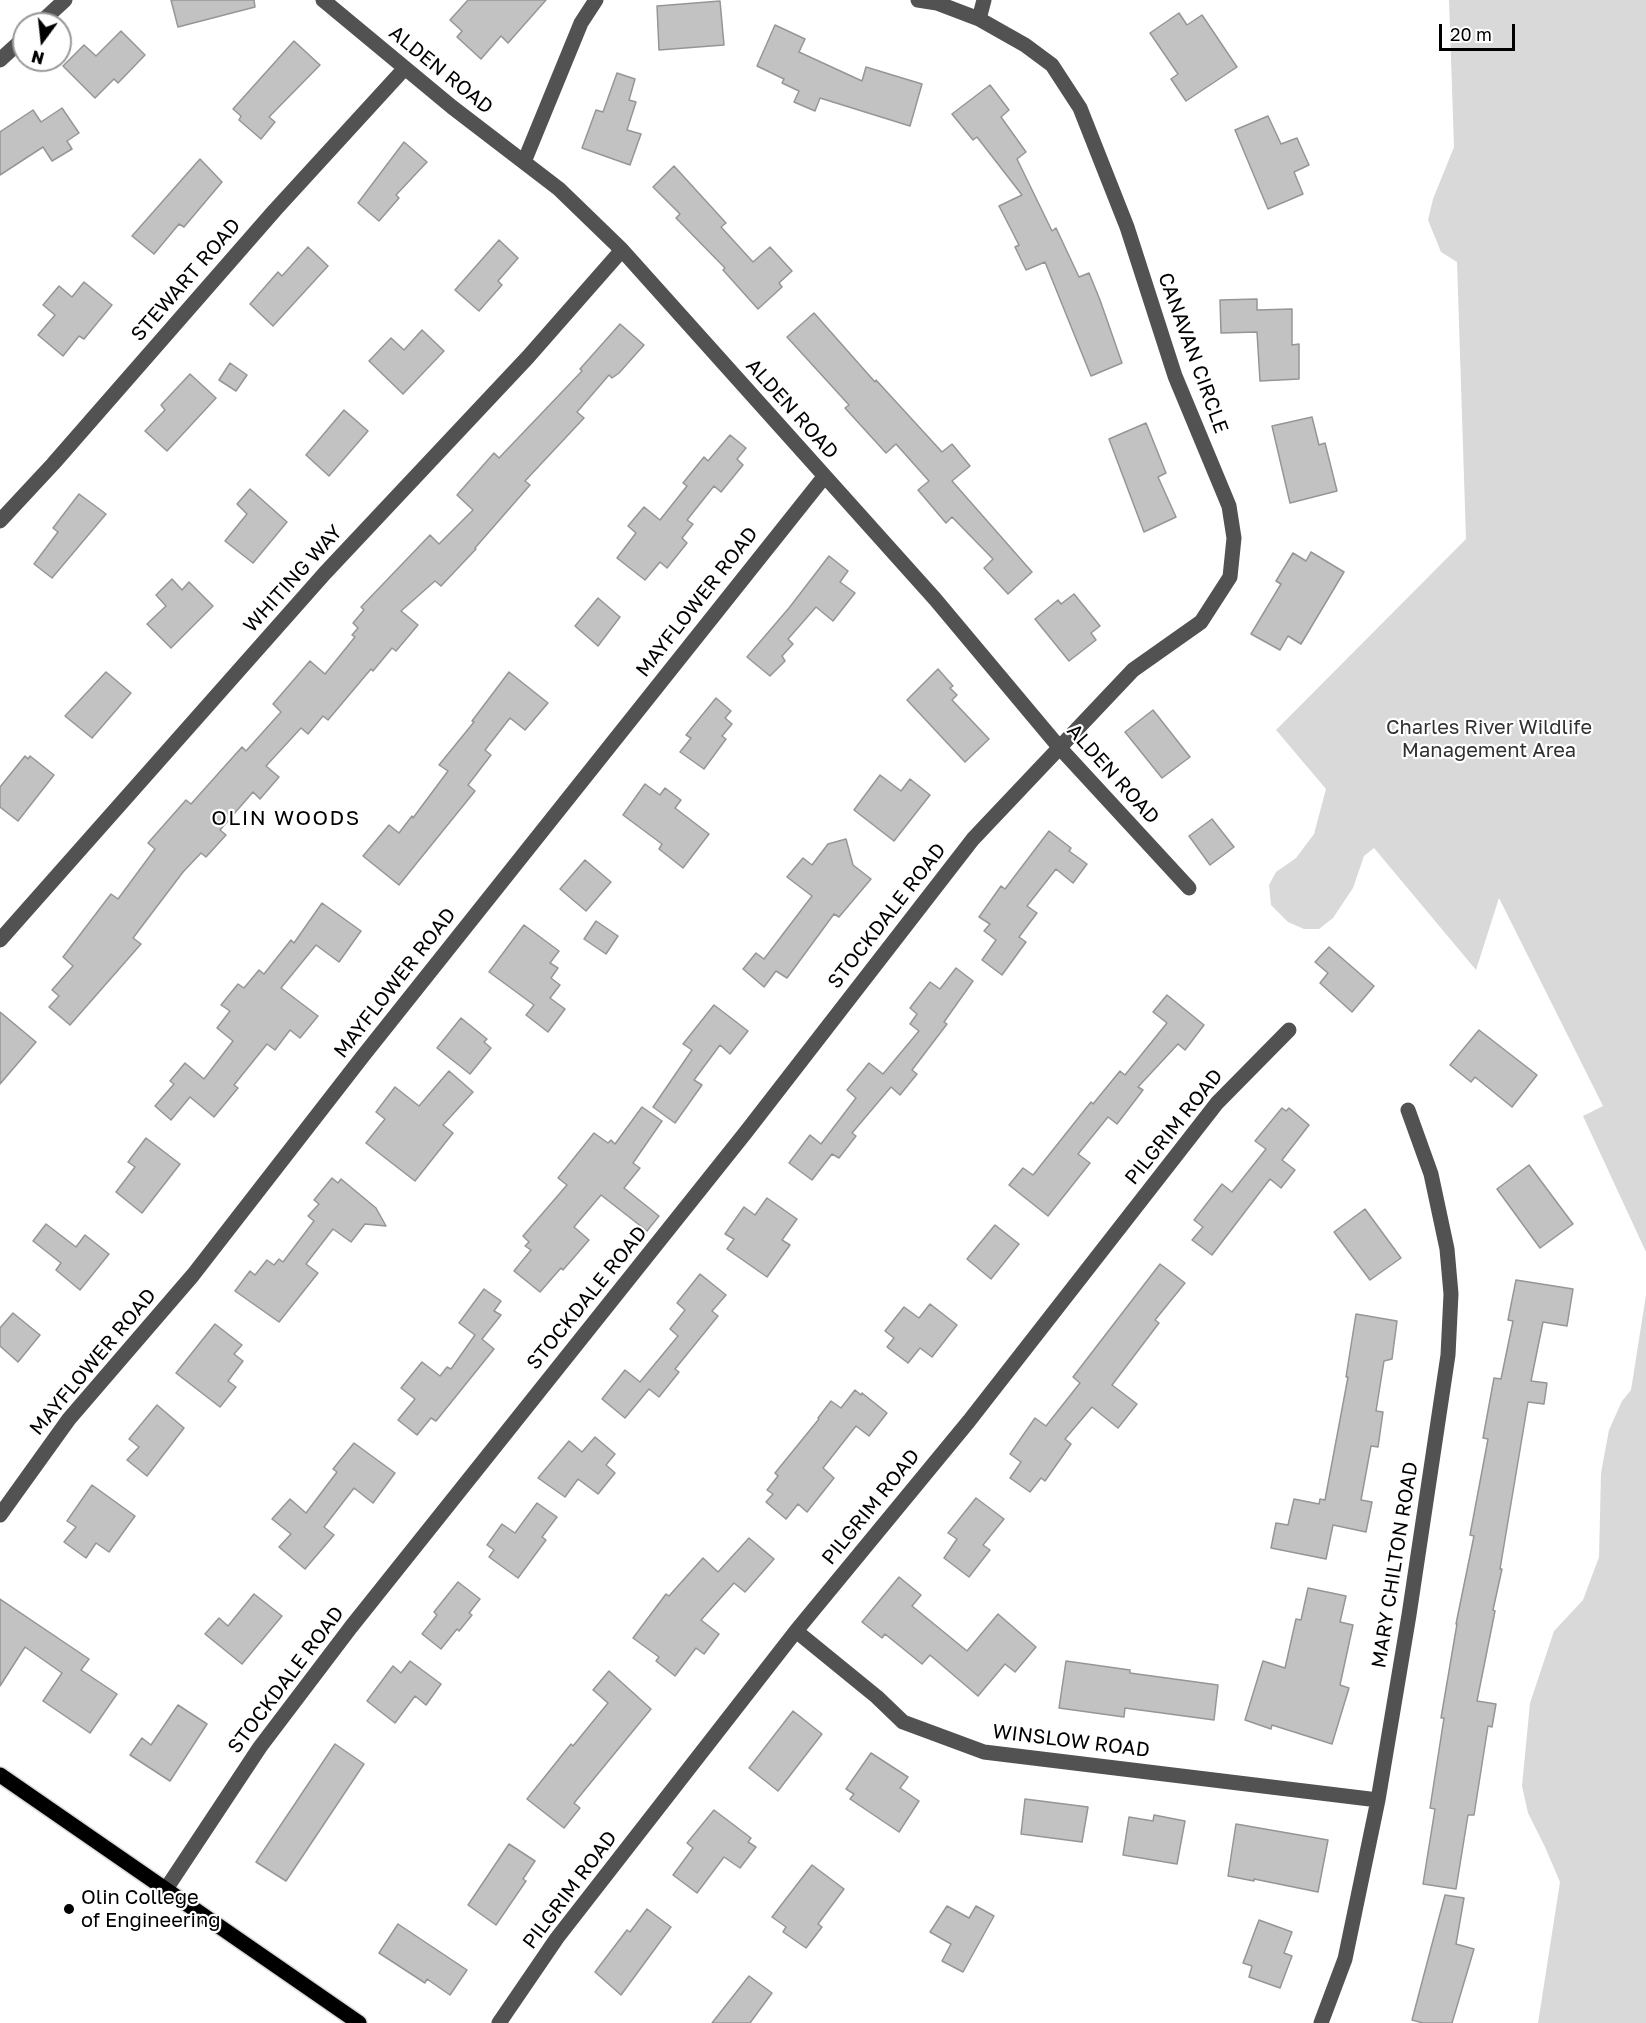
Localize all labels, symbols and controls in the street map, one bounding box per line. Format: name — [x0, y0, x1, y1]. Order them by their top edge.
north arrow — [12, 12, 72, 72]
scale bar — [1442, 12, 1518, 50]
street label: ALDEN ROAD — [384, 21, 498, 119]
text: 20 m — [1450, 23, 1492, 45]
text: N — [29, 46, 46, 69]
street label: STEWART ROAD — [126, 214, 246, 346]
street label: CANAVAN CIRCLE — [1153, 269, 1233, 437]
street label: ALDEN ROAD — [741, 354, 843, 464]
street label: WHITING WAY — [239, 520, 347, 638]
street label: MAYFLOWER ROAD — [631, 522, 763, 682]
park label: Charles River Wildlife Management Area — [1386, 716, 1592, 763]
street label: ALDEN ROAD — [1062, 719, 1164, 829]
district label: OLIN WOODS — [211, 805, 361, 831]
street label: STOCKDALE ROAD — [823, 839, 951, 993]
street label: MAYFLOWER ROAD — [329, 903, 461, 1063]
street label: PILGRIM ROAD — [1120, 1064, 1228, 1190]
street label: STOCKDALE ROAD — [522, 1221, 652, 1375]
street label: MAYFLOWER ROAD — [25, 1284, 161, 1440]
street label: PILGRIM ROAD — [817, 1444, 925, 1570]
street label: MARY CHILTON ROAD — [1367, 1460, 1423, 1670]
street label: STOCKDALE ROAD — [223, 1602, 349, 1758]
street label: WINSLOW ROAD — [991, 1719, 1151, 1763]
street label: PILGRIM ROAD — [518, 1826, 622, 1954]
place label: Olin College of Engineering — [81, 1886, 221, 1933]
marker: Olin College of Engineering — [62, 1902, 76, 1916]

